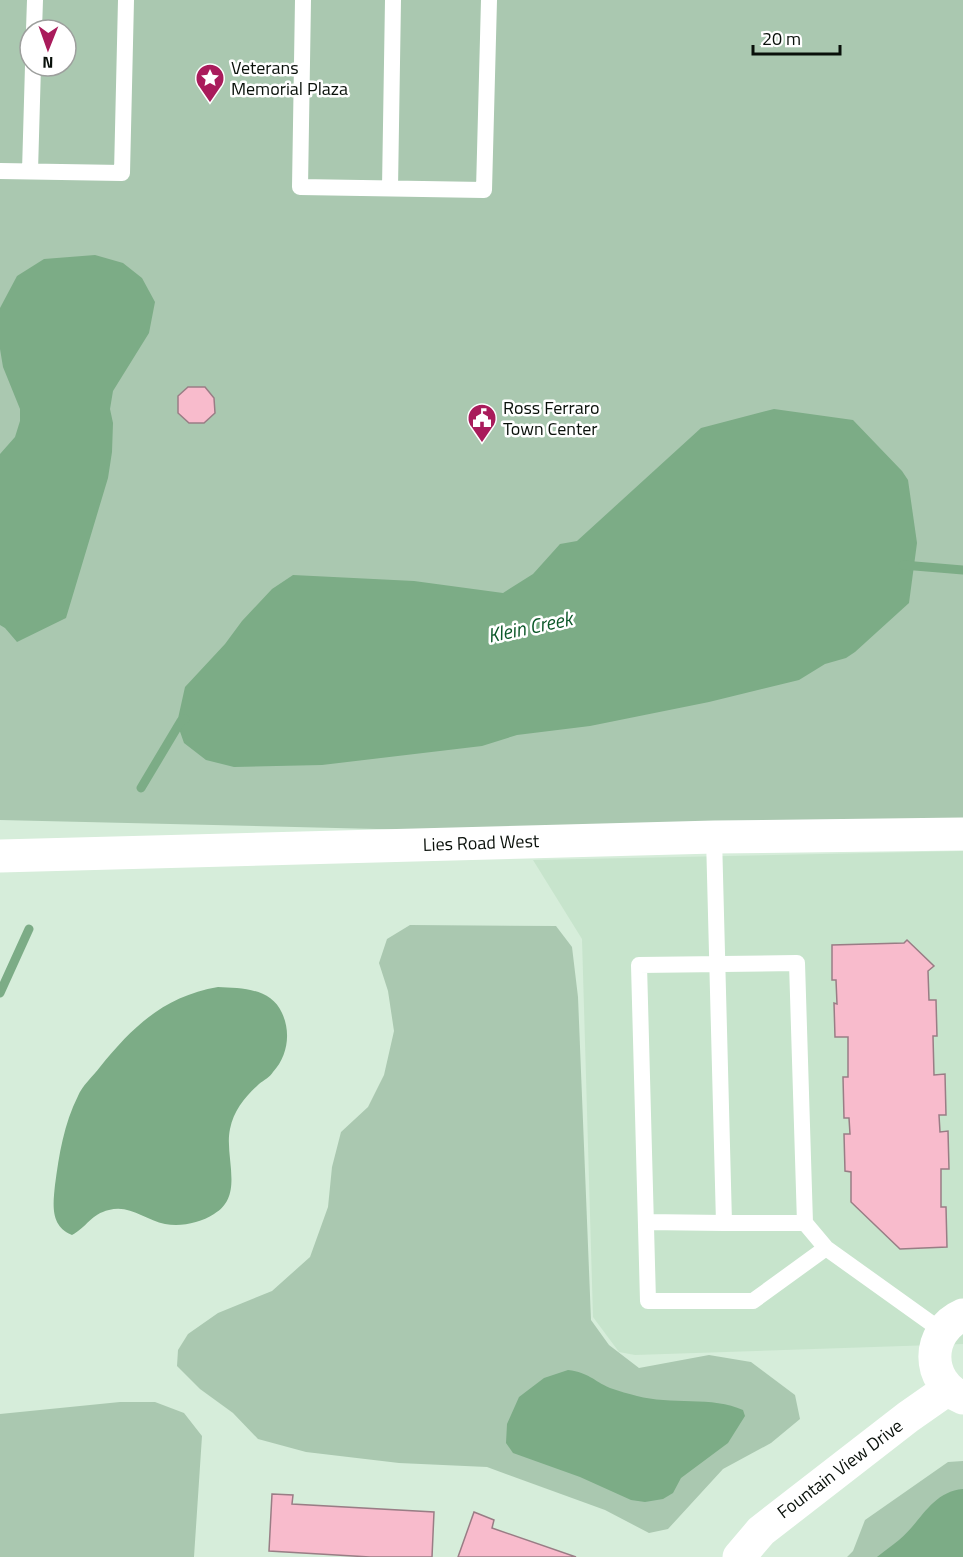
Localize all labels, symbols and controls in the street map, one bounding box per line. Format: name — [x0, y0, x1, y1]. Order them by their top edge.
north arrow — [18, 18, 78, 78]
scale bar — [753, 18, 840, 56]
text: 20 m — [762, 25, 801, 52]
text: N — [42, 51, 53, 75]
place label: Veterans Memorial Plaza — [231, 54, 348, 102]
place icon: Veterans Memorial Plaza — [194, 62, 226, 104]
place label: Ross Ferraro Town Center — [503, 394, 599, 442]
public building icon: Ross Ferraro Town Center — [466, 402, 498, 444]
water label: Klein Creek — [485, 602, 577, 651]
street label: Lies Road West — [422, 827, 540, 858]
street label: Fountain View Drive — [771, 1412, 908, 1525]

